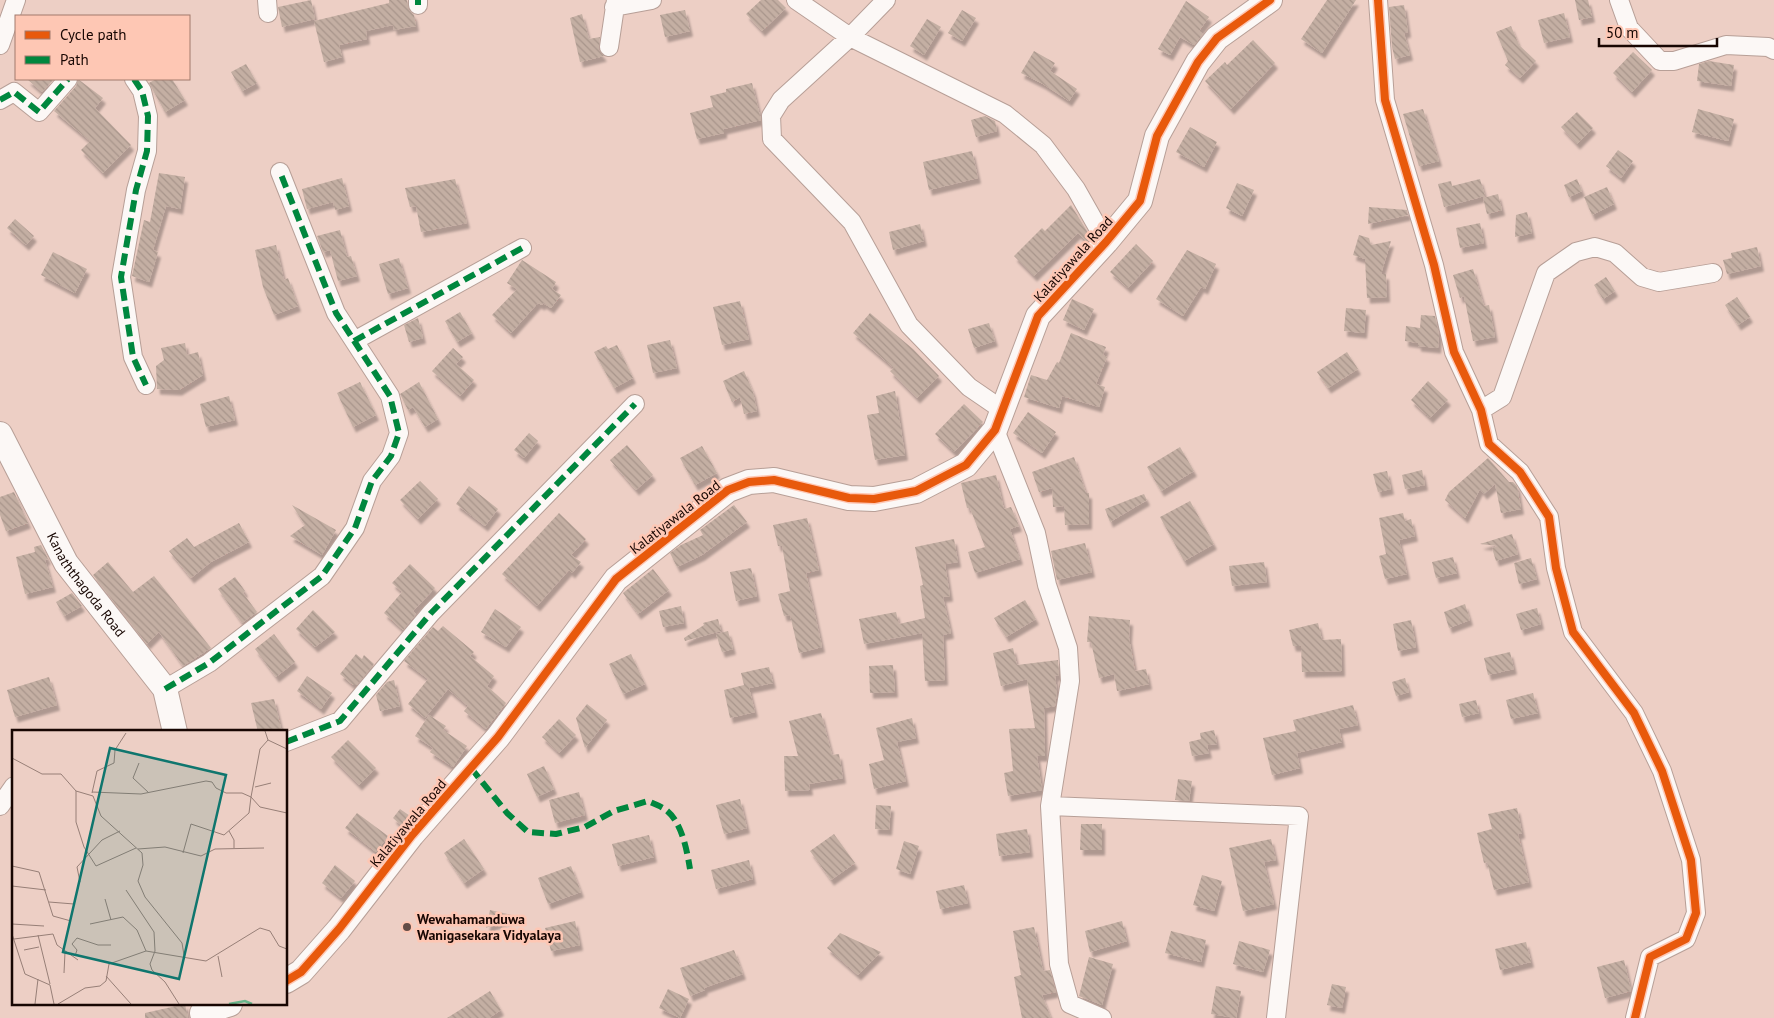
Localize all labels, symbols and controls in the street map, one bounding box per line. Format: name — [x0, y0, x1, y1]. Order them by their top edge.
legend — [15, 15, 190, 80]
scale bar — [1599, 15, 1716, 47]
text: 50 m — [1606, 23, 1639, 42]
text: Cycle path — [60, 25, 126, 44]
text: Path — [60, 50, 89, 69]
street label: Kalatiyawala Road — [1030, 212, 1116, 306]
street label: Kalatiyawala Road — [626, 476, 724, 558]
street label: Kanaththagoda Road — [43, 529, 130, 640]
inset map — [12, 730, 288, 1006]
street label: Kalatiyawala Road — [366, 775, 450, 871]
place label: Wewahamanduwa Wanigasekara Vidyalaya — [417, 910, 561, 944]
marker: Wewahamanduwa Wanigasekara Vidyalaya — [401, 921, 413, 933]

